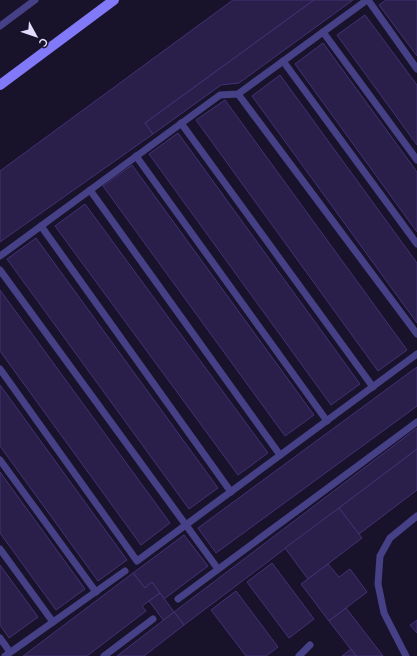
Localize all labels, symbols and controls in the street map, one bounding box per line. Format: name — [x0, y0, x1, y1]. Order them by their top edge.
north arrow — [16, 16, 56, 56]
text: С — [35, 34, 51, 50]

